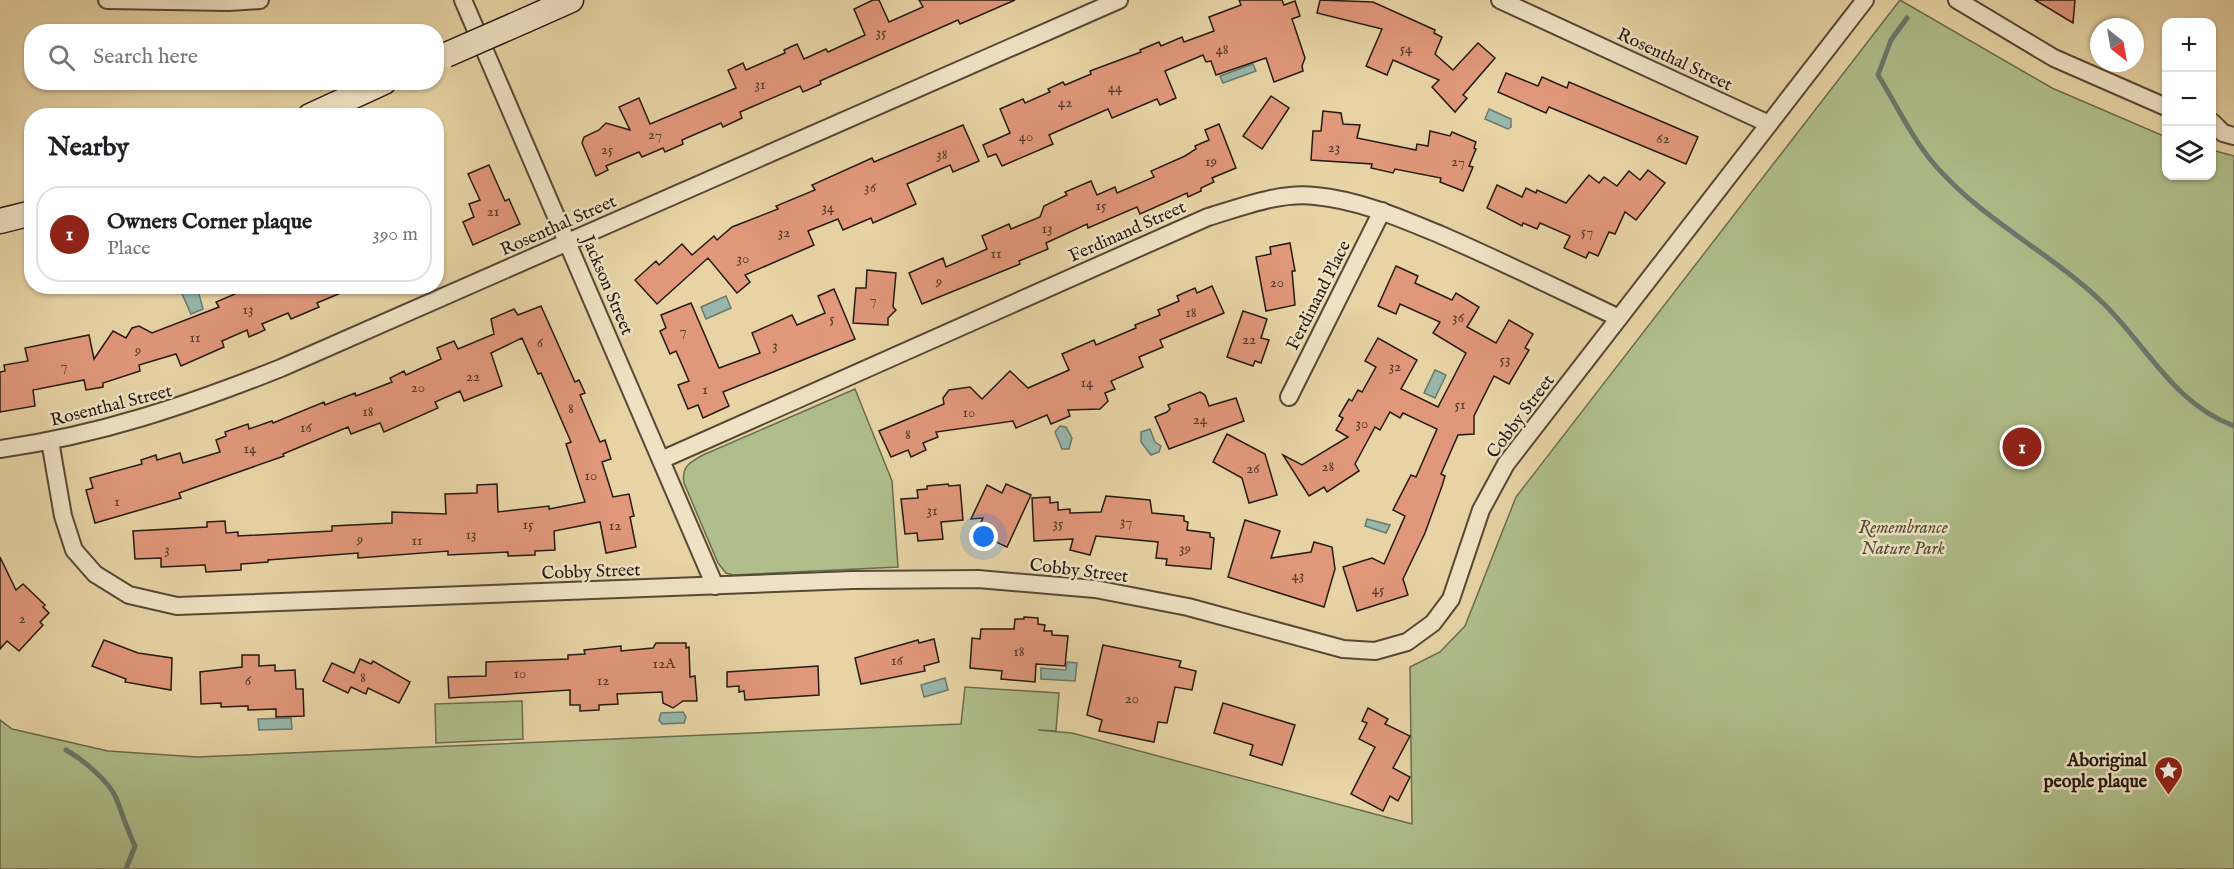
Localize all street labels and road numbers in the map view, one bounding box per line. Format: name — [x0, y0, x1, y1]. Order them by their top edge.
street label: Rosenthal Street — [1613, 24, 1736, 97]
street label: Rosenthal Street — [497, 191, 620, 262]
street label: Ferdinand Street — [1065, 196, 1190, 268]
street label: Jackson Street — [575, 230, 638, 339]
street label: Ferdinand Place — [1282, 237, 1357, 354]
street label: Cobby Street — [1482, 370, 1560, 463]
street label: Rosenthal Street — [48, 380, 175, 433]
street label: Cobby Street — [1028, 554, 1129, 589]
street label: Cobby Street — [541, 559, 641, 586]

